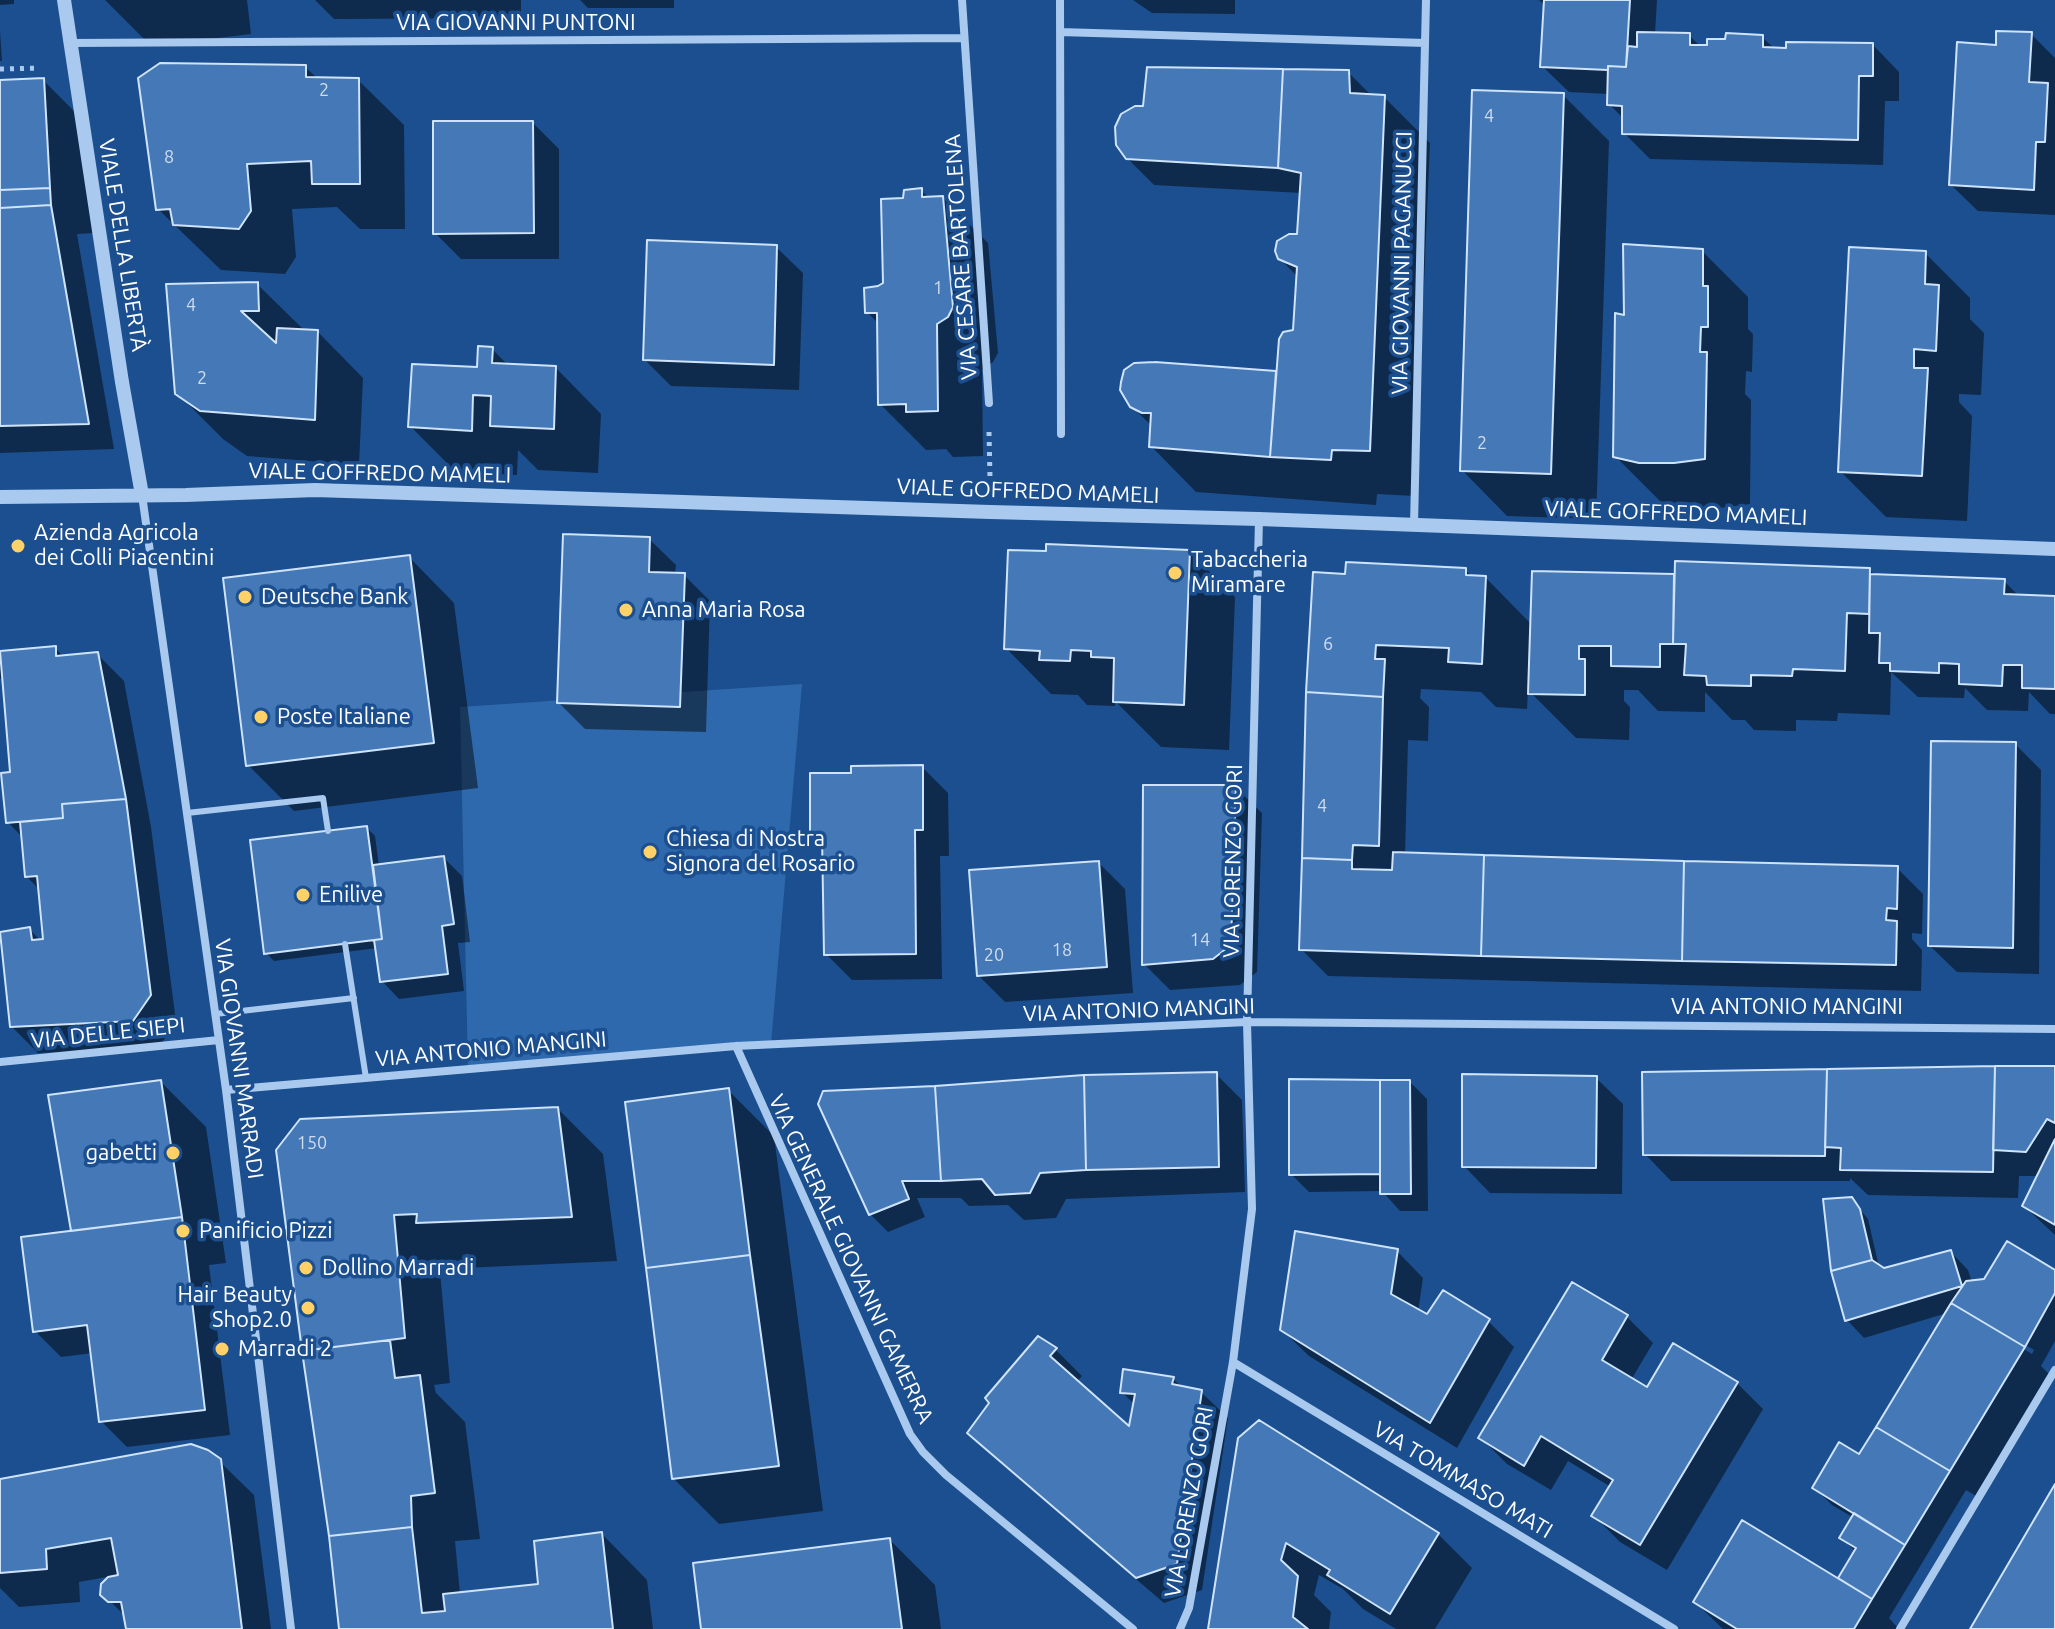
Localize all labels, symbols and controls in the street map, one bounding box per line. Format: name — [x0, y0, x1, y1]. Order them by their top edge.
street label: VIA GIOVANNI PUNTONI — [396, 10, 636, 36]
house number: 2 — [319, 79, 329, 101]
house number: 4 — [1484, 105, 1494, 127]
street label: VIA GIOVANNI PAGANUCCI — [1387, 131, 1417, 395]
street label: VIA CESARE BARTOLENA — [939, 133, 983, 381]
street label: VIALE DELLA LIBERTÀ — [93, 137, 153, 353]
house number: 8 — [164, 146, 174, 168]
house number: 1 — [933, 277, 943, 299]
house number: 4 — [186, 294, 196, 316]
house number: 2 — [197, 367, 207, 389]
house number: 2 — [1477, 432, 1487, 454]
street label: VIALE GOFFREDO MAMELI — [248, 458, 512, 488]
street label: VIALE GOFFREDO MAMELI — [896, 473, 1160, 509]
street label: VIALE GOFFREDO MAMELI — [1544, 495, 1808, 531]
place label: Azienda Agricola dei Colli Piacentini — [34, 520, 214, 572]
marker: Azienda Agricola dei Colli Piacentini — [9, 537, 27, 555]
place label: Tabaccheria Miramare — [1191, 547, 1308, 598]
marker: Tabaccheria Miramare — [1166, 564, 1184, 582]
place label: Deutsche Bank — [261, 584, 408, 610]
marker: Deutsche Bank — [236, 588, 254, 606]
place label: Anna Maria Rosa — [642, 597, 806, 623]
marker: Anna Maria Rosa — [617, 601, 635, 619]
house number: 6 — [1323, 633, 1333, 655]
place label: Poste Italiane — [277, 704, 411, 730]
marker: Poste Italiane — [252, 708, 270, 726]
street label: VIA LORENZO GORI — [1218, 764, 1248, 958]
house number: 4 — [1317, 795, 1327, 817]
place label: Chiesa di Nostra Signora del Rosario — [666, 826, 855, 878]
marker: Chiesa di Nostra Signora del Rosario — [641, 843, 659, 861]
place label: Enilive — [319, 882, 383, 908]
marker: Enilive — [294, 886, 312, 904]
house number: 14 — [1190, 929, 1210, 951]
street label: VIA GIOVANNI MARRADI — [209, 937, 269, 1181]
house number: 18 — [1052, 939, 1072, 961]
house number: 20 — [984, 944, 1004, 966]
street label: VIA ANTONIO MANGINI — [1023, 993, 1255, 1027]
street label: VIA ANTONIO MANGINI — [1671, 994, 1903, 1020]
street label: VIA DELLE SIEPI — [30, 1012, 186, 1054]
street label: VIA ANTONIO MANGINI — [374, 1026, 608, 1072]
street label: VIA GENERALE GIOVANNI GAMERRA — [763, 1090, 939, 1428]
house number: 150 — [297, 1132, 327, 1154]
place label: gabetti — [85, 1140, 157, 1166]
marker: gabetti — [164, 1144, 182, 1162]
place label: Panificio Pizzi — [199, 1218, 332, 1244]
marker: Panificio Pizzi — [174, 1222, 192, 1240]
place label: Dollino Marradi — [322, 1255, 474, 1281]
marker: Dollino Marradi — [297, 1259, 315, 1277]
place label: Hair Beauty Shop2.0 — [177, 1282, 292, 1334]
marker: Hair Beauty Shop2.0 — [299, 1299, 317, 1317]
place label: Marradi 2 — [238, 1336, 332, 1362]
marker: Marradi 2 — [213, 1340, 231, 1358]
street label: VIA LORENZO GORI — [1159, 1404, 1219, 1600]
street label: VIA TOMMASO MATI — [1369, 1416, 1557, 1544]

